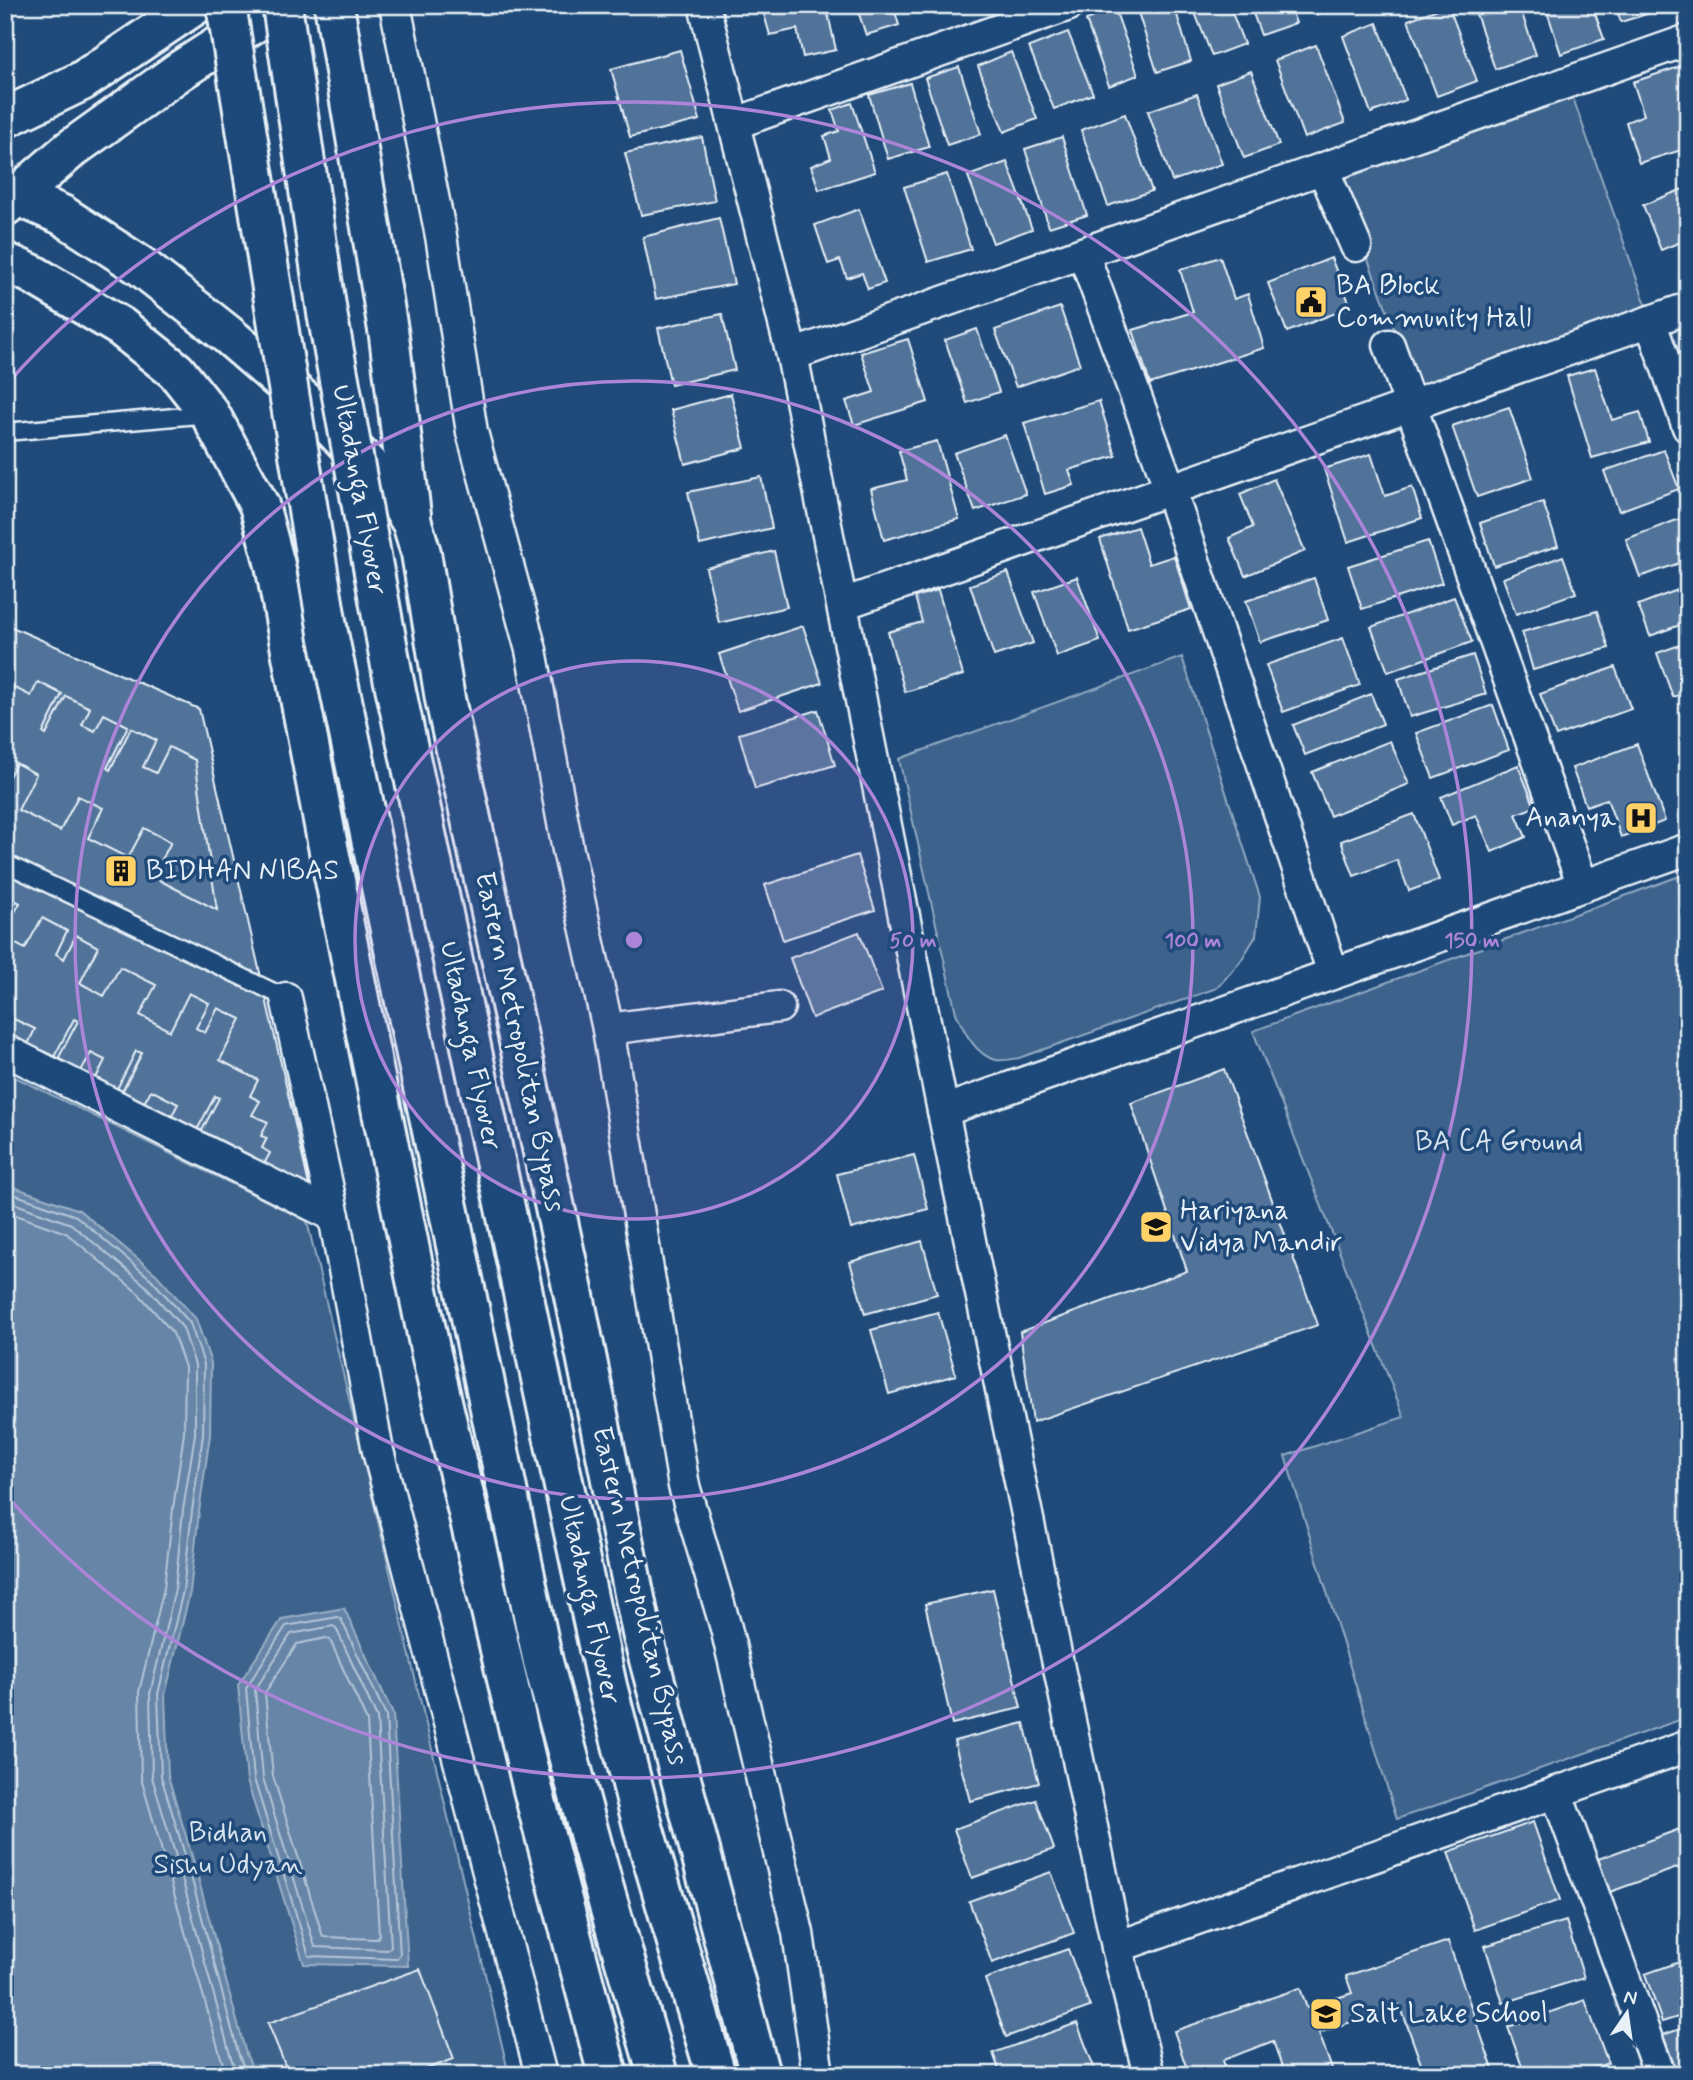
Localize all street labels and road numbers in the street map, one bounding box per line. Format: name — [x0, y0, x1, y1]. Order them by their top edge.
street label: Ultadanga Flyover — [319, 382, 396, 599]
street label: Eastern Metropolitan Bypass — [465, 869, 573, 1215]
street label: Ultadanga Flyover — [427, 938, 510, 1155]
street label: Eastern Metropolitan Bypass — [582, 1423, 696, 1769]
street label: Ultadanga Flyover — [546, 1492, 629, 1709]

